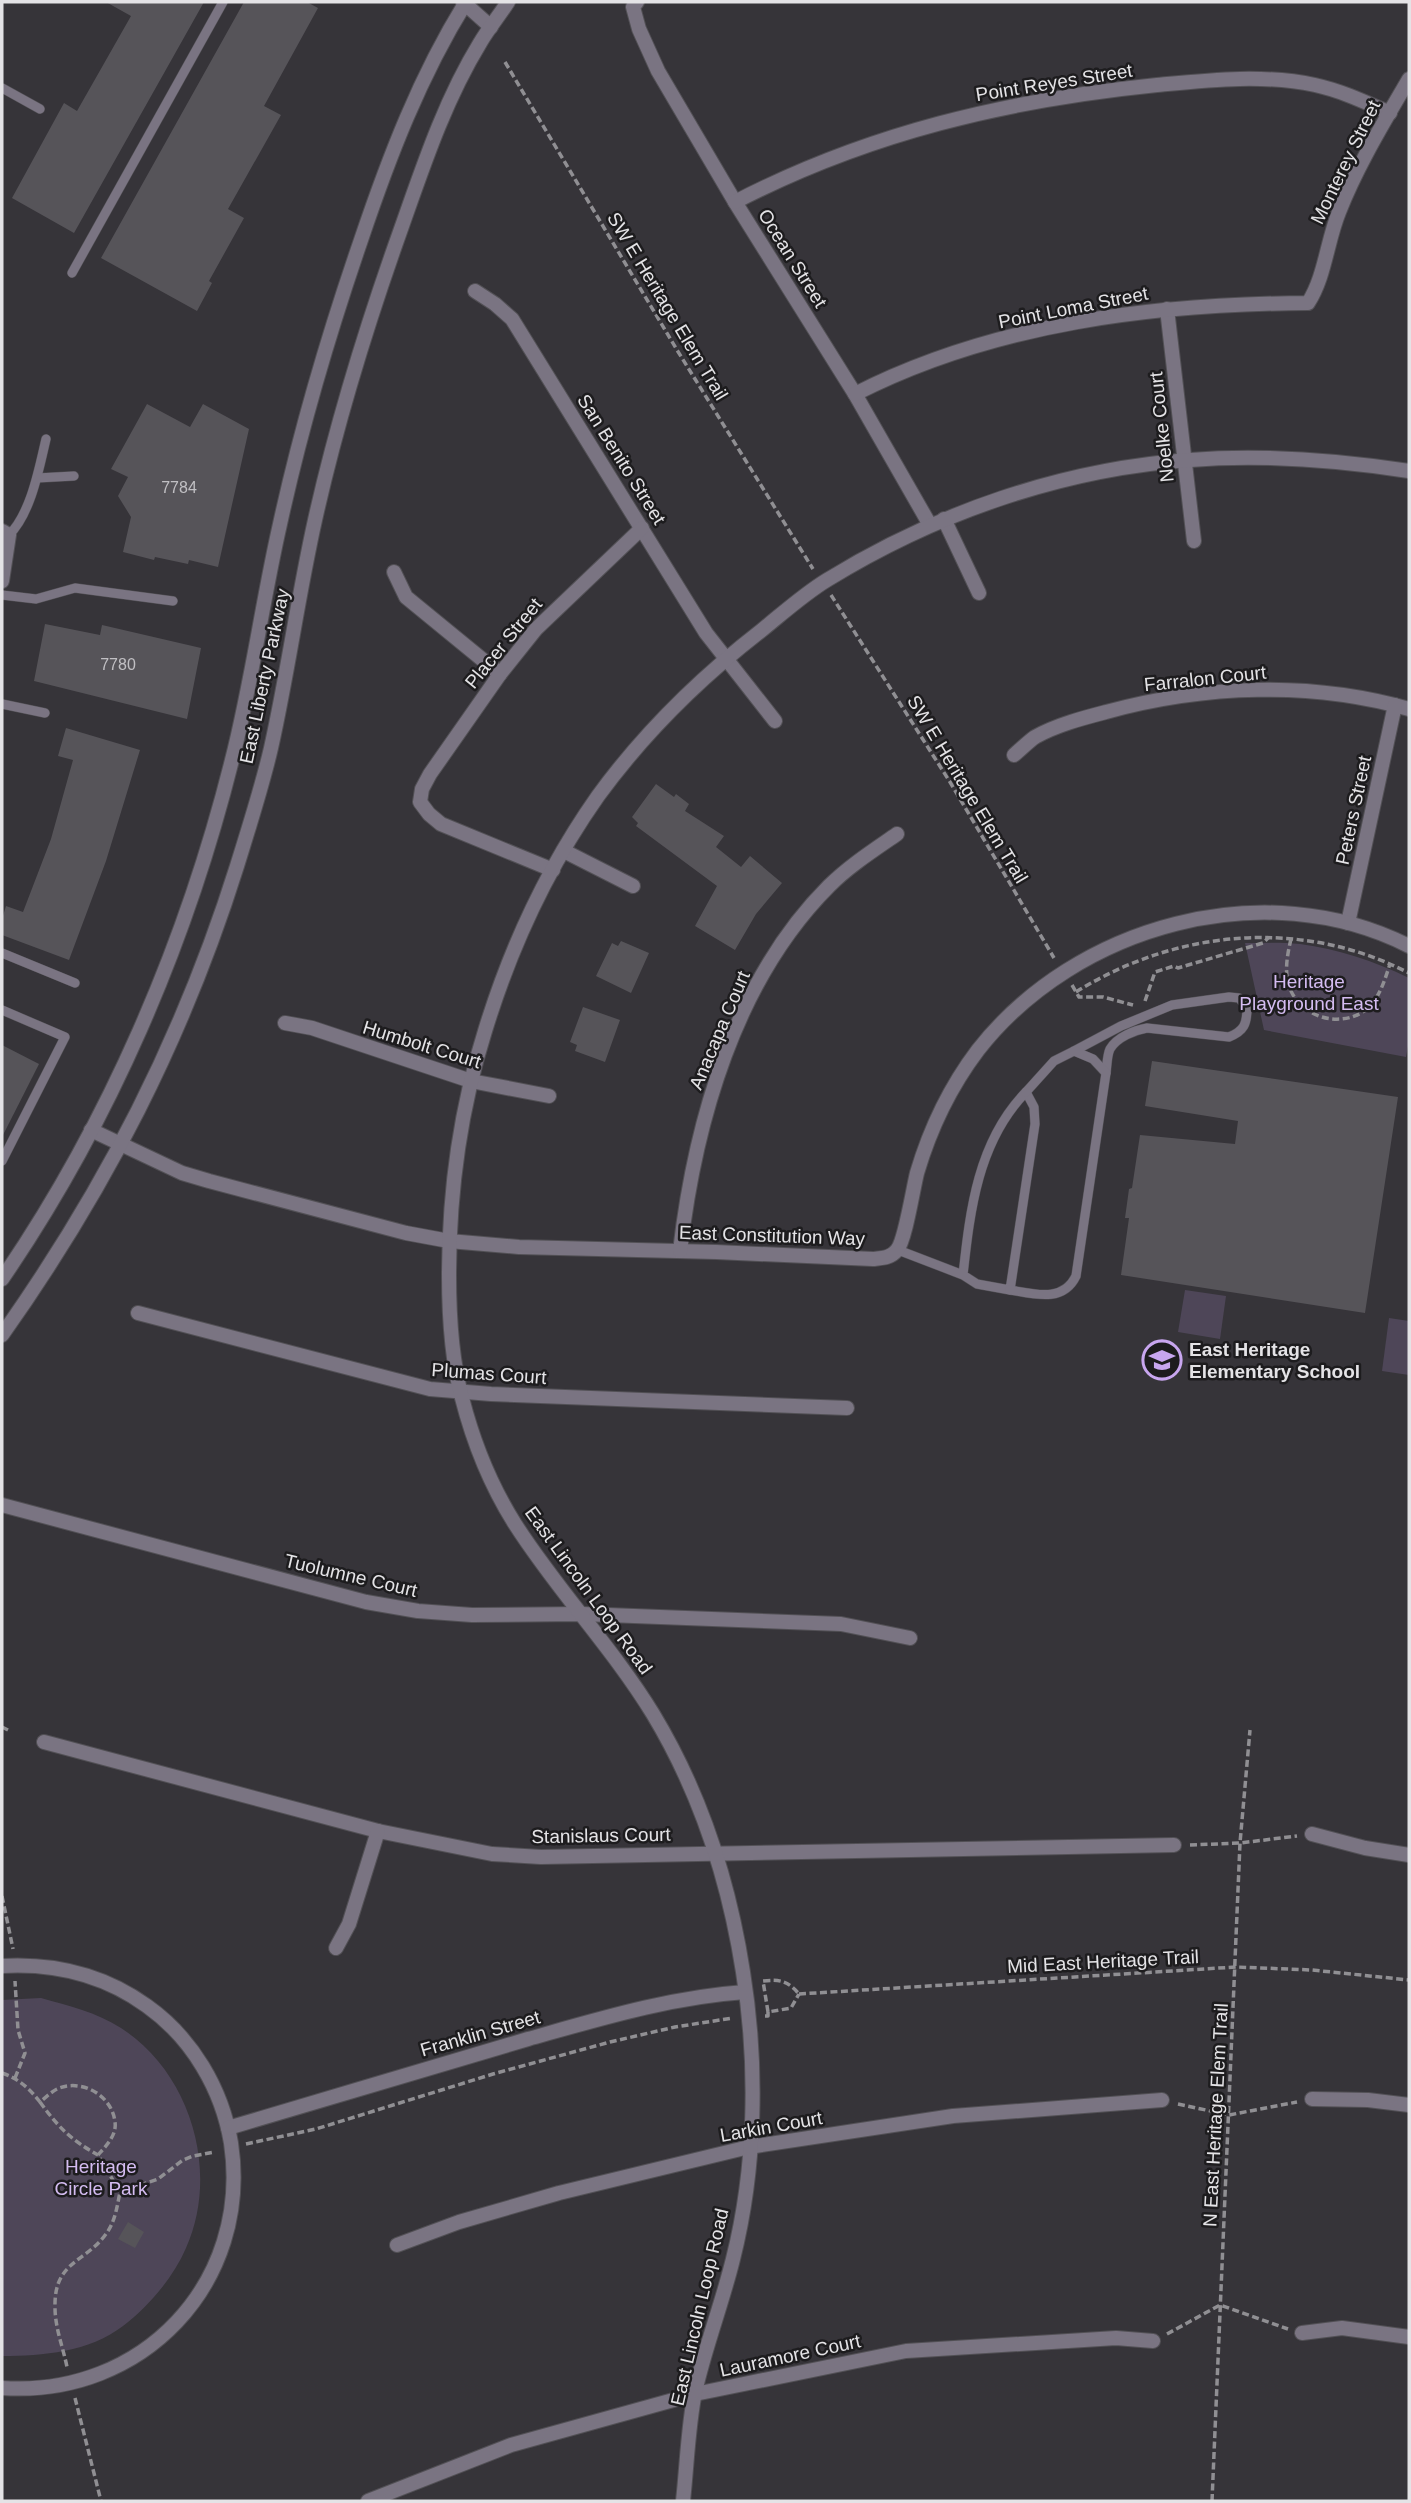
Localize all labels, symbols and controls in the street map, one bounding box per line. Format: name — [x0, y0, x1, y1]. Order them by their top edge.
street label: Point Reyes Street — [974, 60, 1135, 105]
street label: Monterey Street — [1306, 96, 1385, 228]
street label: Ocean Street — [754, 205, 832, 312]
street label: SW E Heritage Elem Trail — [603, 209, 732, 404]
street label: Point Loma Street — [996, 283, 1150, 332]
street label: Noelke Court — [1145, 370, 1178, 483]
street label: San Benito Street — [573, 391, 670, 529]
house number: 7784 — [161, 479, 197, 496]
street label: East Liberty Parkway — [236, 586, 293, 766]
street label: Placer Street — [461, 593, 547, 693]
house number: 7780 — [100, 656, 136, 673]
street label: Farralon Court — [1143, 662, 1268, 695]
street label: SW E Heritage Elem Trail — [903, 692, 1032, 887]
street label: Peters Street — [1332, 753, 1375, 867]
street label: Anacapa Court — [685, 967, 754, 1093]
park label: Heritage Playground East — [1239, 971, 1379, 1014]
street label: Humbolt Court — [360, 1017, 484, 1073]
street label: East Constitution Way — [679, 1222, 866, 1249]
school or university icon: East Heritage Elementary School — [1141, 1339, 1183, 1381]
place label: East Heritage Elementary School — [1189, 1339, 1360, 1382]
street label: Plumas Court — [431, 1359, 548, 1388]
street label: East Lincoln Loop Road — [521, 1503, 656, 1678]
street label: Tuolumne Court — [282, 1550, 420, 1601]
street label: Stanislaus Court — [531, 1824, 672, 1847]
street label: Mid East Heritage Trail — [1007, 1946, 1200, 1977]
street label: N East Heritage Elem Trail — [1199, 2003, 1232, 2227]
street label: Franklin Street — [418, 2006, 543, 2061]
street label: Larkin Court — [718, 2107, 825, 2146]
park label: Heritage Circle Park — [55, 2156, 148, 2199]
street label: East Lincoln Loop Road — [667, 2206, 732, 2408]
street label: Lauramore Court — [718, 2330, 863, 2381]

